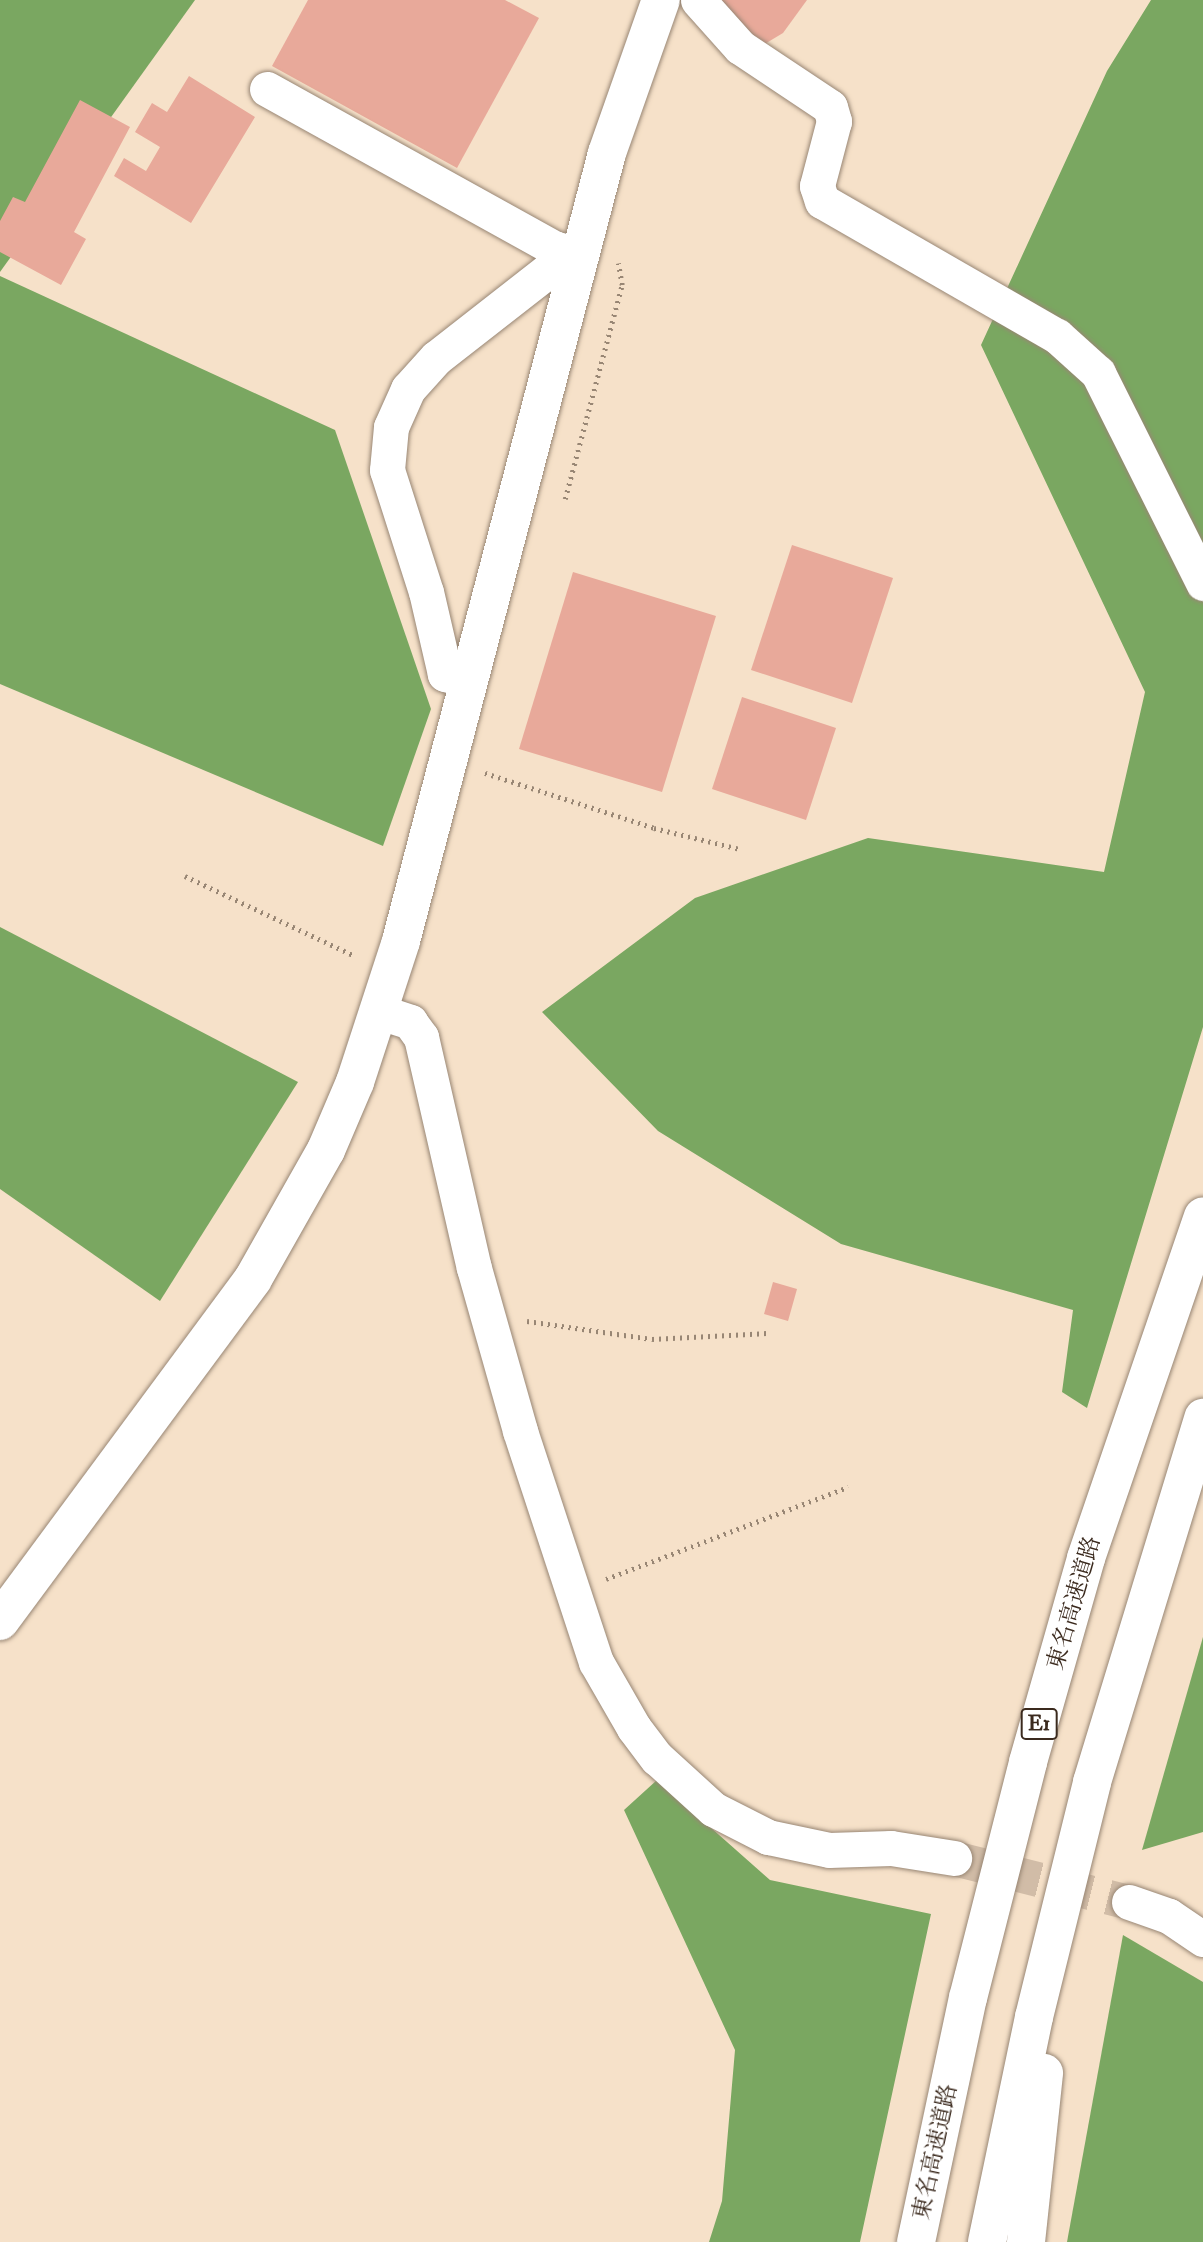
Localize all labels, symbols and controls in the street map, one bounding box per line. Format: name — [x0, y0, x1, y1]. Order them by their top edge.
street label: 東名高速道路 — [1042, 1533, 1106, 1673]
road number: E1 — [1020, 1706, 1058, 1742]
street label: 東名高速道路 — [907, 2082, 963, 2222]

